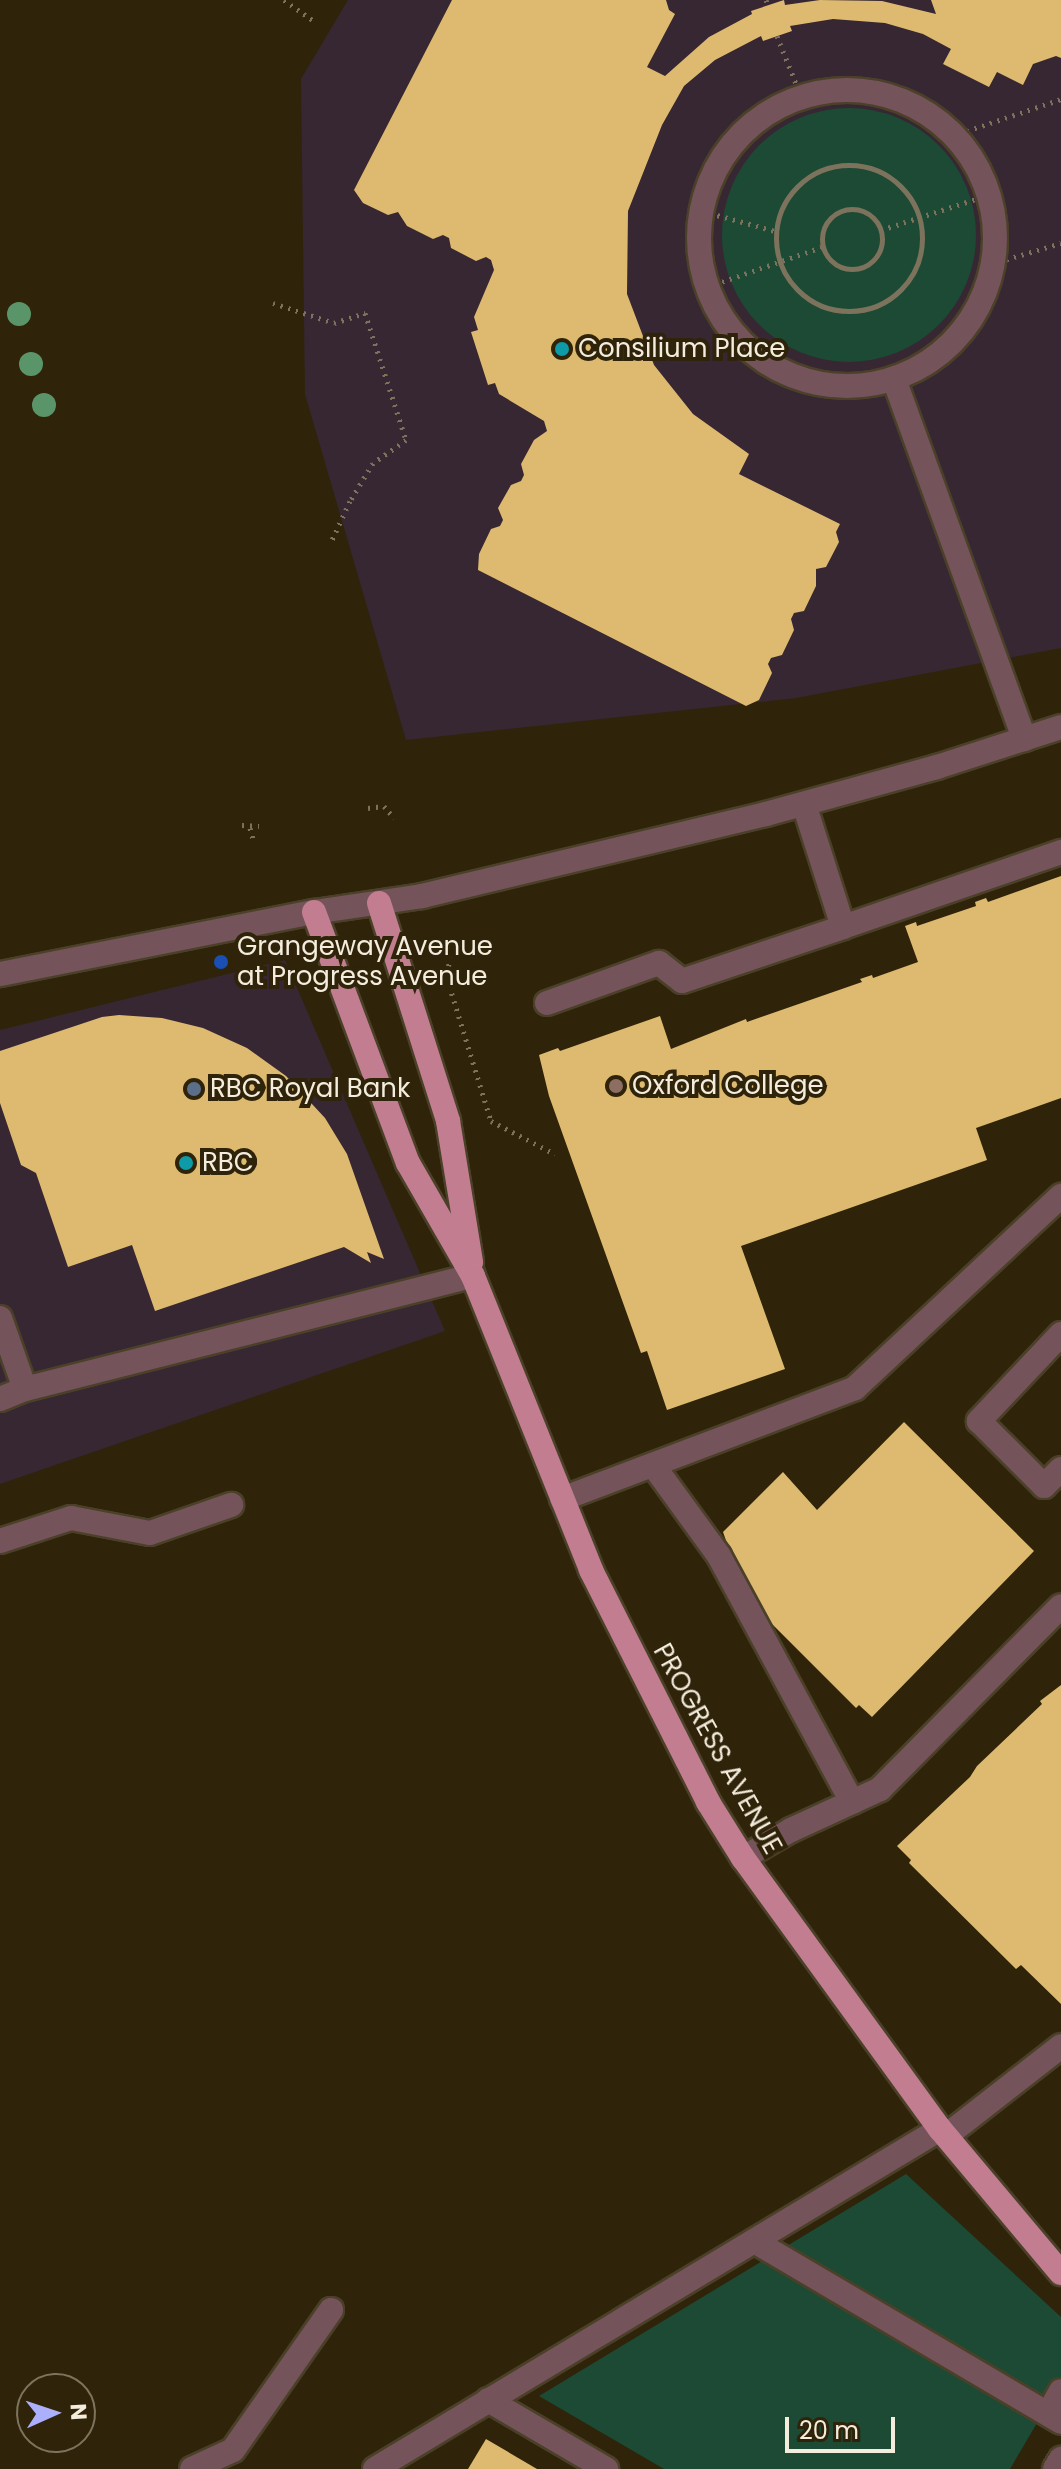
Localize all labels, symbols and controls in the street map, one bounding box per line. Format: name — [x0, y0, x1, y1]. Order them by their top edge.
place label: Consilium Place — [578, 333, 785, 365]
marker: Consilium Place — [553, 340, 571, 358]
place label: Grangeway Avenue at Progress Avenue — [237, 931, 493, 992]
marker: Grangeway Avenue at Progress Avenue — [212, 953, 230, 971]
place label: Oxford College — [632, 1070, 824, 1102]
place label: RBC Royal Bank — [210, 1073, 410, 1105]
marker: Oxford College — [607, 1077, 625, 1095]
marker: RBC Royal Bank — [185, 1080, 203, 1098]
place label: RBC — [202, 1147, 254, 1179]
marker: RBC — [177, 1154, 195, 1172]
street label: PROGRESS AVENUE — [646, 1638, 788, 1860]
north arrow — [16, 2373, 96, 2453]
scale bar — [789, 2401, 899, 2451]
text: N — [63, 2403, 94, 2421]
text: 20 m — [799, 2414, 859, 2447]

